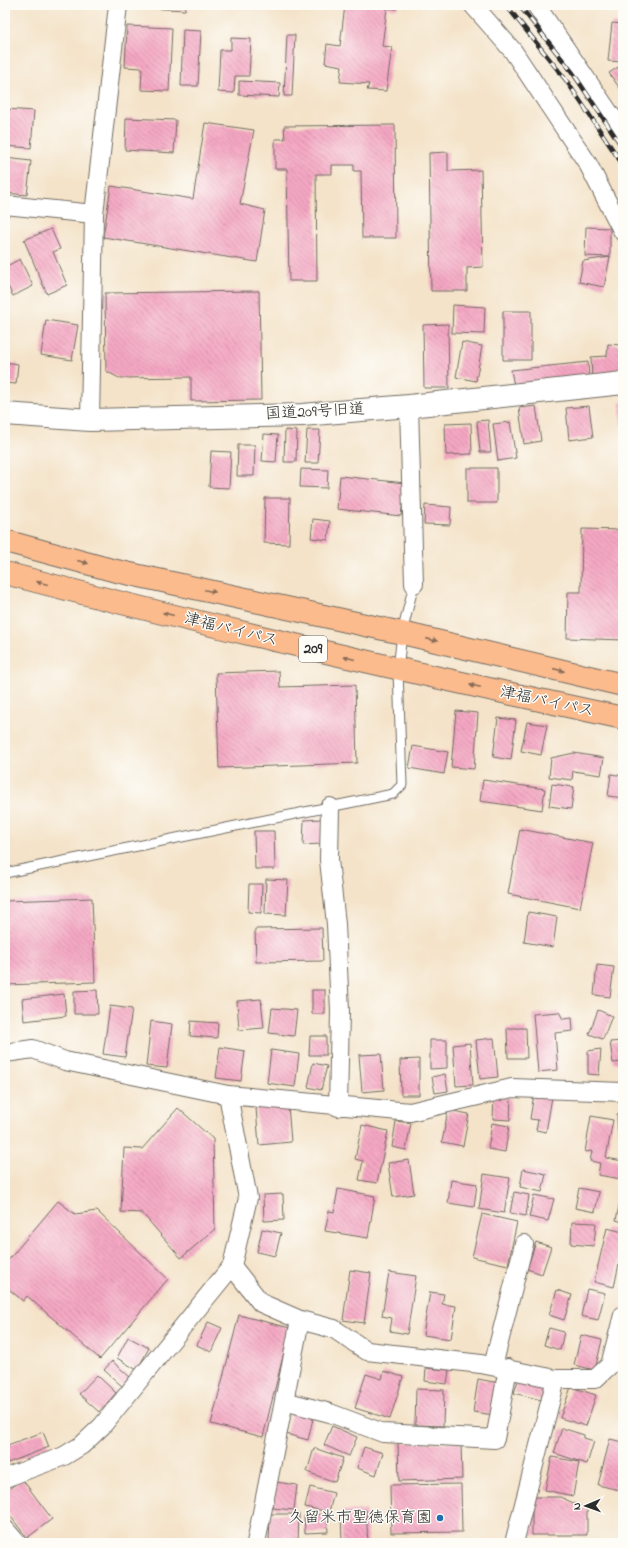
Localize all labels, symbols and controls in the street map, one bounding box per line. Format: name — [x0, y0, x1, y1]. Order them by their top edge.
street label: 国道209号旧道 — [265, 397, 365, 427]
one-way arrow — [77, 559, 89, 565]
one-way arrow — [35, 580, 47, 586]
one-way arrow — [204, 589, 216, 595]
street label: 津福バイパス — [182, 607, 280, 653]
one-way arrow — [162, 611, 174, 617]
road number: 209 — [299, 636, 327, 662]
one-way arrow — [426, 638, 439, 644]
one-way arrow — [342, 654, 355, 660]
one-way arrow — [553, 667, 565, 673]
street label: 津福バイパス — [498, 680, 596, 724]
one-way arrow — [469, 683, 482, 689]
north arrow — [566, 1486, 606, 1526]
text: N — [569, 1502, 585, 1510]
place label: 久留米市聖徳保育園 — [288, 1506, 432, 1530]
marker: 久留米市聖徳保育園 — [435, 1513, 445, 1523]

